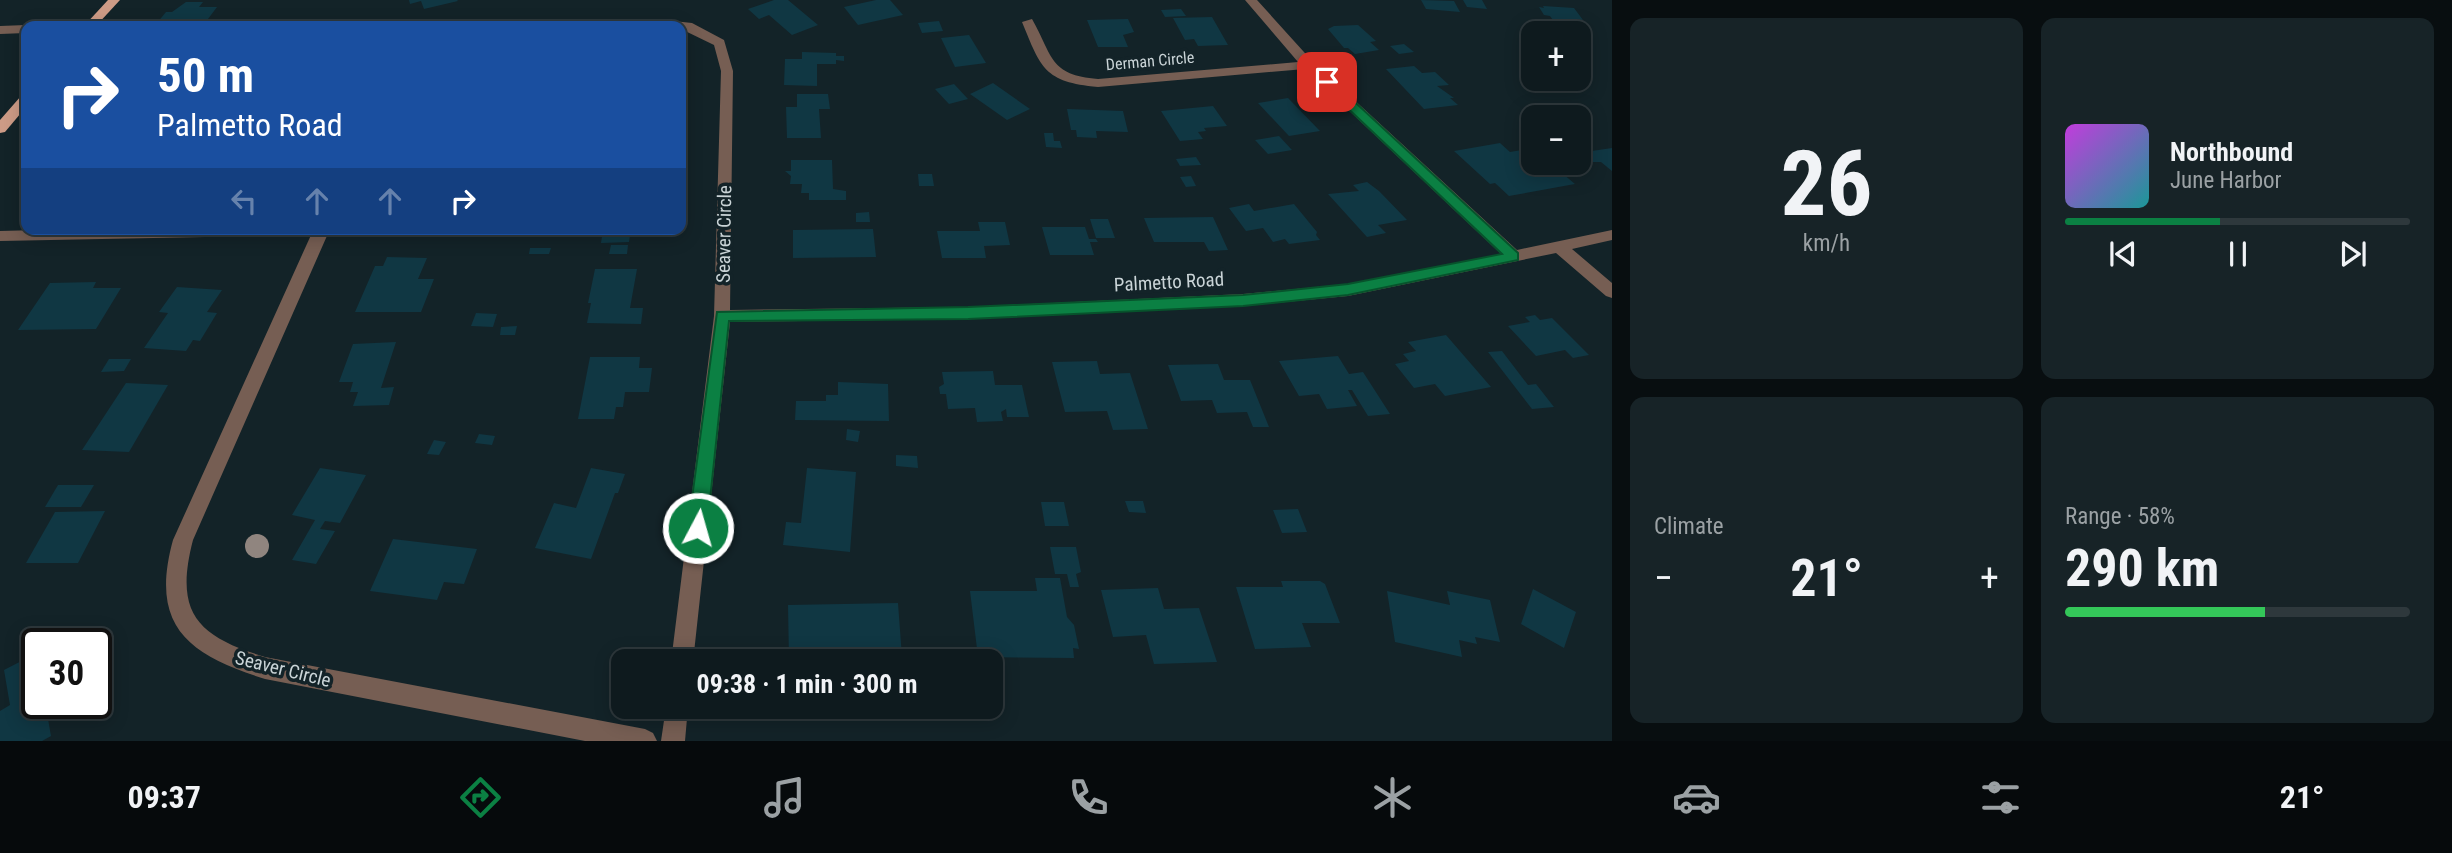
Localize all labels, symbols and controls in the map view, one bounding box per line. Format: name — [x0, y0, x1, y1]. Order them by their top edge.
map controls — [1521, 21, 1591, 175]
button: + — [1521, 21, 1591, 91]
text: 50 m — [157, 47, 254, 104]
street label: Derman Circle — [1105, 48, 1195, 74]
icon: right — [42, 49, 133, 140]
pin — [1297, 52, 1357, 112]
icon: arrive — [1308, 63, 1346, 101]
button: − — [1521, 105, 1591, 175]
text: Palmetto Road — [157, 106, 343, 144]
text: 26 — [1781, 131, 1872, 237]
text: Northbound — [2170, 137, 2293, 167]
text: June Harbor — [2170, 167, 2282, 194]
icon: left — [225, 182, 263, 220]
icon: ahead — [298, 182, 336, 220]
icon: ahead — [371, 182, 409, 220]
icon: right — [444, 182, 482, 220]
street label: Seaver Circle — [712, 185, 736, 283]
text: km/h — [1803, 230, 1850, 257]
icon: previous — [2104, 235, 2142, 273]
icon: pause — [2219, 235, 2257, 273]
icon: next — [2334, 235, 2372, 273]
street label: Palmetto Road — [1113, 268, 1225, 296]
position arrow — [661, 491, 735, 565]
text: Range · 58% — [2065, 503, 2175, 530]
text: Climate — [1654, 513, 1724, 540]
text: 290 km — [2065, 538, 2219, 599]
text: 21° — [1790, 548, 1863, 609]
text: − — [1654, 556, 1673, 600]
text: + — [1980, 556, 1999, 600]
speed limit sign: 30 — [21, 628, 112, 719]
street label: Seaver Circle — [233, 646, 333, 692]
text: 09:38 · 1 min · 300 m — [697, 669, 917, 699]
icon: directions — [456, 773, 505, 822]
icon: music — [760, 773, 809, 822]
icon: phone — [1064, 773, 1113, 822]
icon: climate — [1368, 773, 1417, 822]
icon: car — [1672, 773, 1721, 822]
icon: filters — [1976, 773, 2025, 822]
text: 09:37 — [127, 778, 201, 816]
text: 21° — [2280, 778, 2324, 816]

